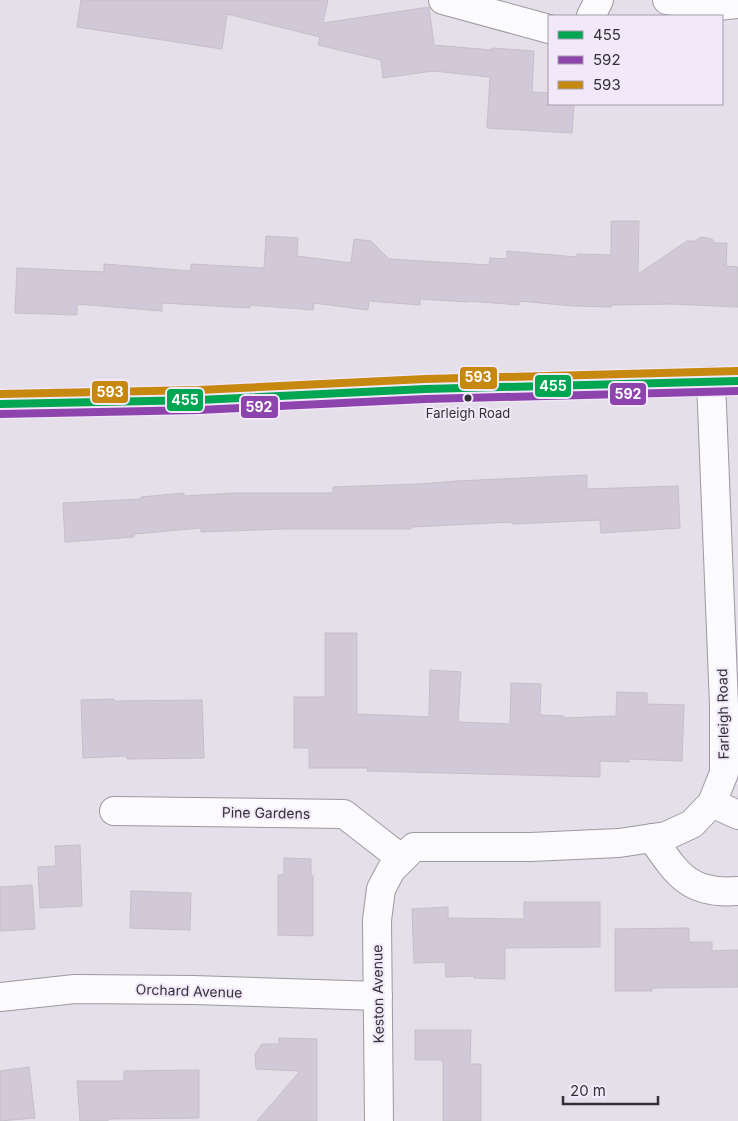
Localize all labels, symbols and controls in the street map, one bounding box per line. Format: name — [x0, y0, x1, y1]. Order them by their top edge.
legend — [548, 15, 723, 105]
text: 455 — [593, 25, 621, 44]
text: 592 — [593, 50, 621, 69]
text: 593 — [593, 75, 621, 94]
line badge: 593 — [459, 366, 498, 390]
text: 593 — [464, 368, 492, 385]
line badge: 455 — [534, 374, 572, 398]
text: 455 — [539, 377, 567, 394]
line badge: 593 — [91, 380, 129, 404]
line badge: 592 — [609, 382, 647, 406]
text: 593 — [96, 383, 124, 400]
text: 592 — [615, 385, 642, 402]
line badge: 455 — [166, 388, 204, 412]
text: 455 — [171, 391, 199, 408]
marker: Farleigh Road — [463, 393, 473, 403]
line badge: 592 — [240, 395, 279, 419]
text: 592 — [246, 398, 273, 415]
place label: Farleigh Road — [426, 405, 510, 421]
street label: Farleigh Road — [713, 668, 732, 760]
street label: Pine Gardens — [222, 803, 310, 822]
street label: Keston Avenue — [368, 945, 387, 1043]
street label: Orchard Avenue — [135, 980, 243, 1001]
scale bar — [563, 1074, 658, 1106]
text: 20 m — [570, 1081, 606, 1100]

